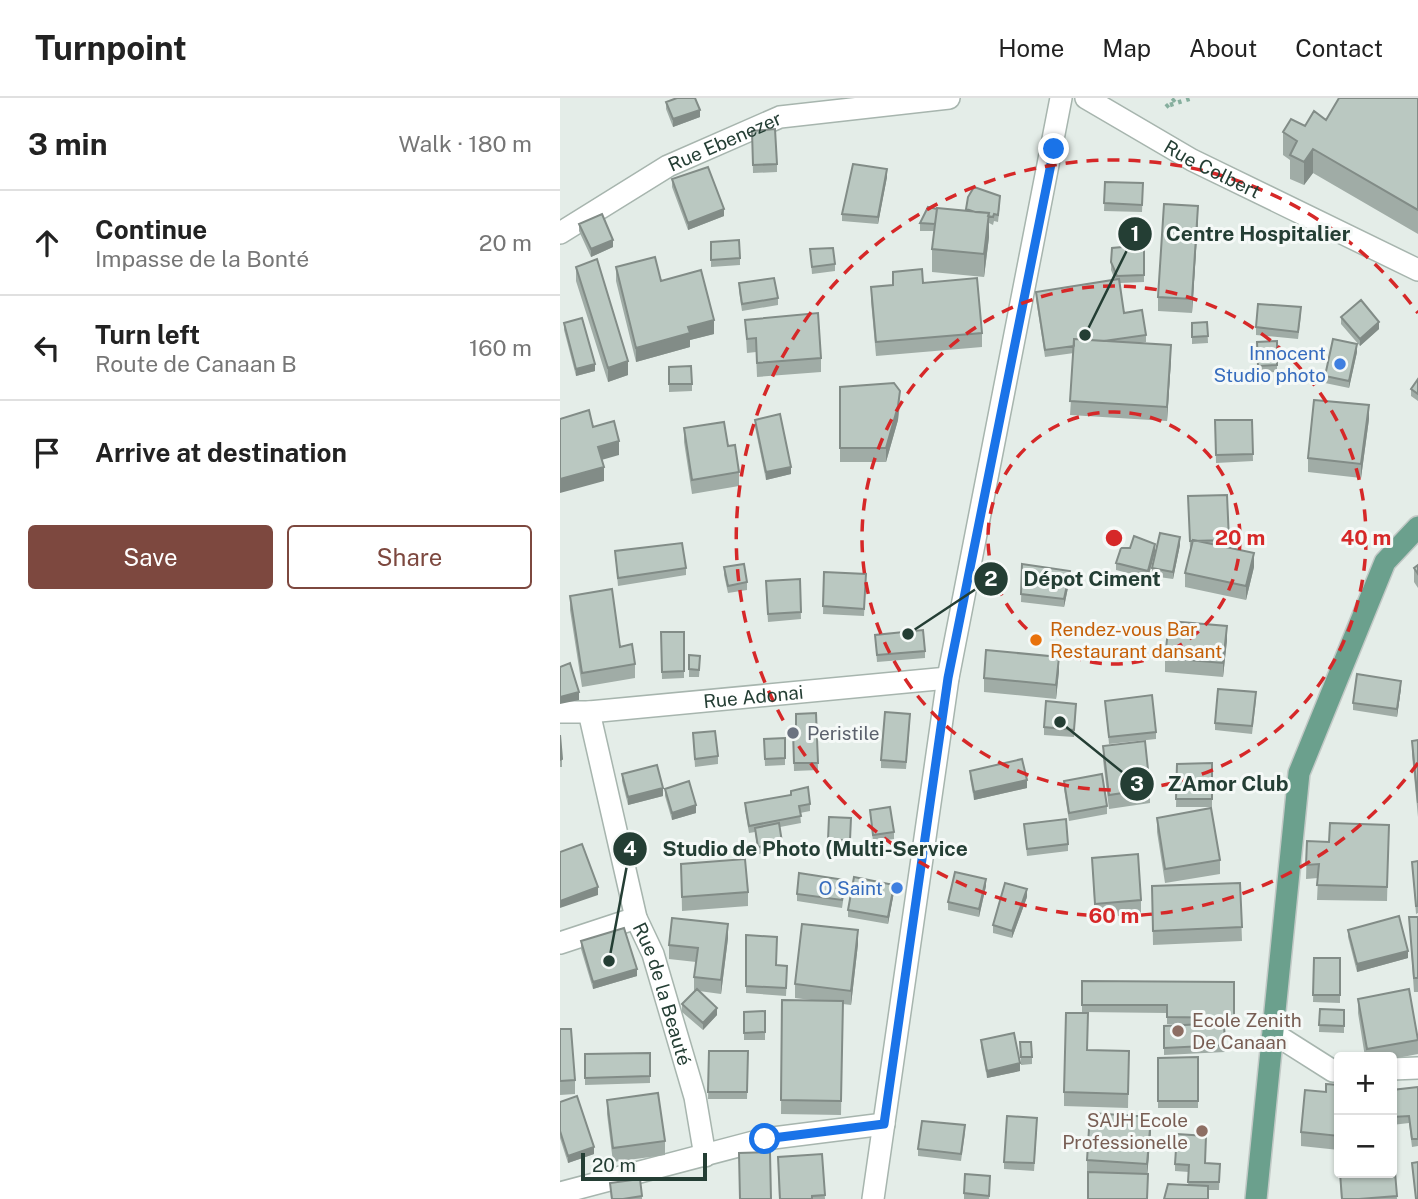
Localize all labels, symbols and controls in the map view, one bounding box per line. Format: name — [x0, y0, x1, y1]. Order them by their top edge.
text: Turnpoint — [35, 29, 187, 67]
text: Home — [998, 34, 1064, 62]
text: Map — [1102, 34, 1151, 62]
text: About — [1189, 34, 1257, 62]
text: Contact — [1295, 34, 1383, 62]
street label: Rue Ebenezer — [665, 107, 785, 176]
text: 3 min — [28, 126, 107, 162]
text: Walk · 180 m — [399, 130, 532, 157]
route end — [1038, 133, 1069, 164]
street label: Rue Colbert — [1160, 135, 1264, 203]
callout: Centre Hospitalier — [1117, 213, 1365, 255]
text: Continue — [95, 214, 207, 245]
text: 1 — [1131, 221, 1140, 246]
text: Centre Hospitalier — [1166, 221, 1351, 246]
icon: ahead — [28, 224, 66, 262]
text: 20 m — [479, 229, 532, 256]
text: Impasse de la Bonté — [95, 245, 309, 272]
text: Turn left — [95, 319, 200, 350]
icon: left — [28, 329, 66, 367]
text: 160 m — [469, 334, 532, 361]
place label: Innocent Studio photo — [1213, 342, 1326, 386]
text: Route de Canaan B — [95, 350, 297, 377]
marker: Innocent Studio photo — [1332, 356, 1348, 372]
icon: arrive — [28, 434, 66, 472]
text: Arrive at destination — [95, 437, 347, 468]
button: Save — [28, 525, 273, 589]
button: Share — [287, 525, 532, 589]
text: 20 m — [1215, 525, 1265, 550]
text: 40 m — [1341, 525, 1391, 550]
centre of rings — [1102, 526, 1126, 550]
callout: Dépot Ciment — [974, 558, 1174, 600]
text: 2 — [984, 566, 998, 591]
text: Dépot Ciment — [1023, 566, 1161, 591]
place label: Rendez-vous Bar Restaurant dansant — [1050, 618, 1222, 662]
marker: Rendez-vous Bar Restaurant dansant — [1028, 632, 1044, 648]
street label: Rue Adonai — [702, 681, 804, 712]
place label: Peristile — [807, 722, 879, 744]
marker: Peristile — [785, 725, 801, 741]
callout: ZAmor Club — [1119, 763, 1303, 805]
text: 3 — [1130, 771, 1144, 796]
text: ZAmor Club — [1168, 771, 1288, 796]
callout: Studio de Photo (Multi-Service — [613, 828, 982, 870]
text: 4 — [623, 836, 637, 861]
text: Studio de Photo (Multi-Service — [662, 836, 968, 861]
place label: O Saint — [818, 877, 883, 899]
marker: O Saint — [889, 880, 905, 896]
text: 60 m — [1089, 903, 1139, 928]
street label: Rue de la Beauté — [629, 919, 696, 1068]
place label: Ecole Zenith De Canaan — [1192, 1009, 1302, 1053]
marker: Ecole Zenith De Canaan — [1170, 1023, 1186, 1039]
map controls — [1334, 1052, 1397, 1178]
button: + — [1334, 1052, 1397, 1115]
place label: SAJH Ecole Professionelle — [1062, 1109, 1188, 1153]
button: − — [1334, 1115, 1397, 1178]
route start — [749, 1123, 780, 1154]
marker: SAJH Ecole Professionelle — [1194, 1123, 1210, 1139]
scale bar — [581, 1150, 707, 1182]
text: 20 m — [592, 1154, 636, 1176]

